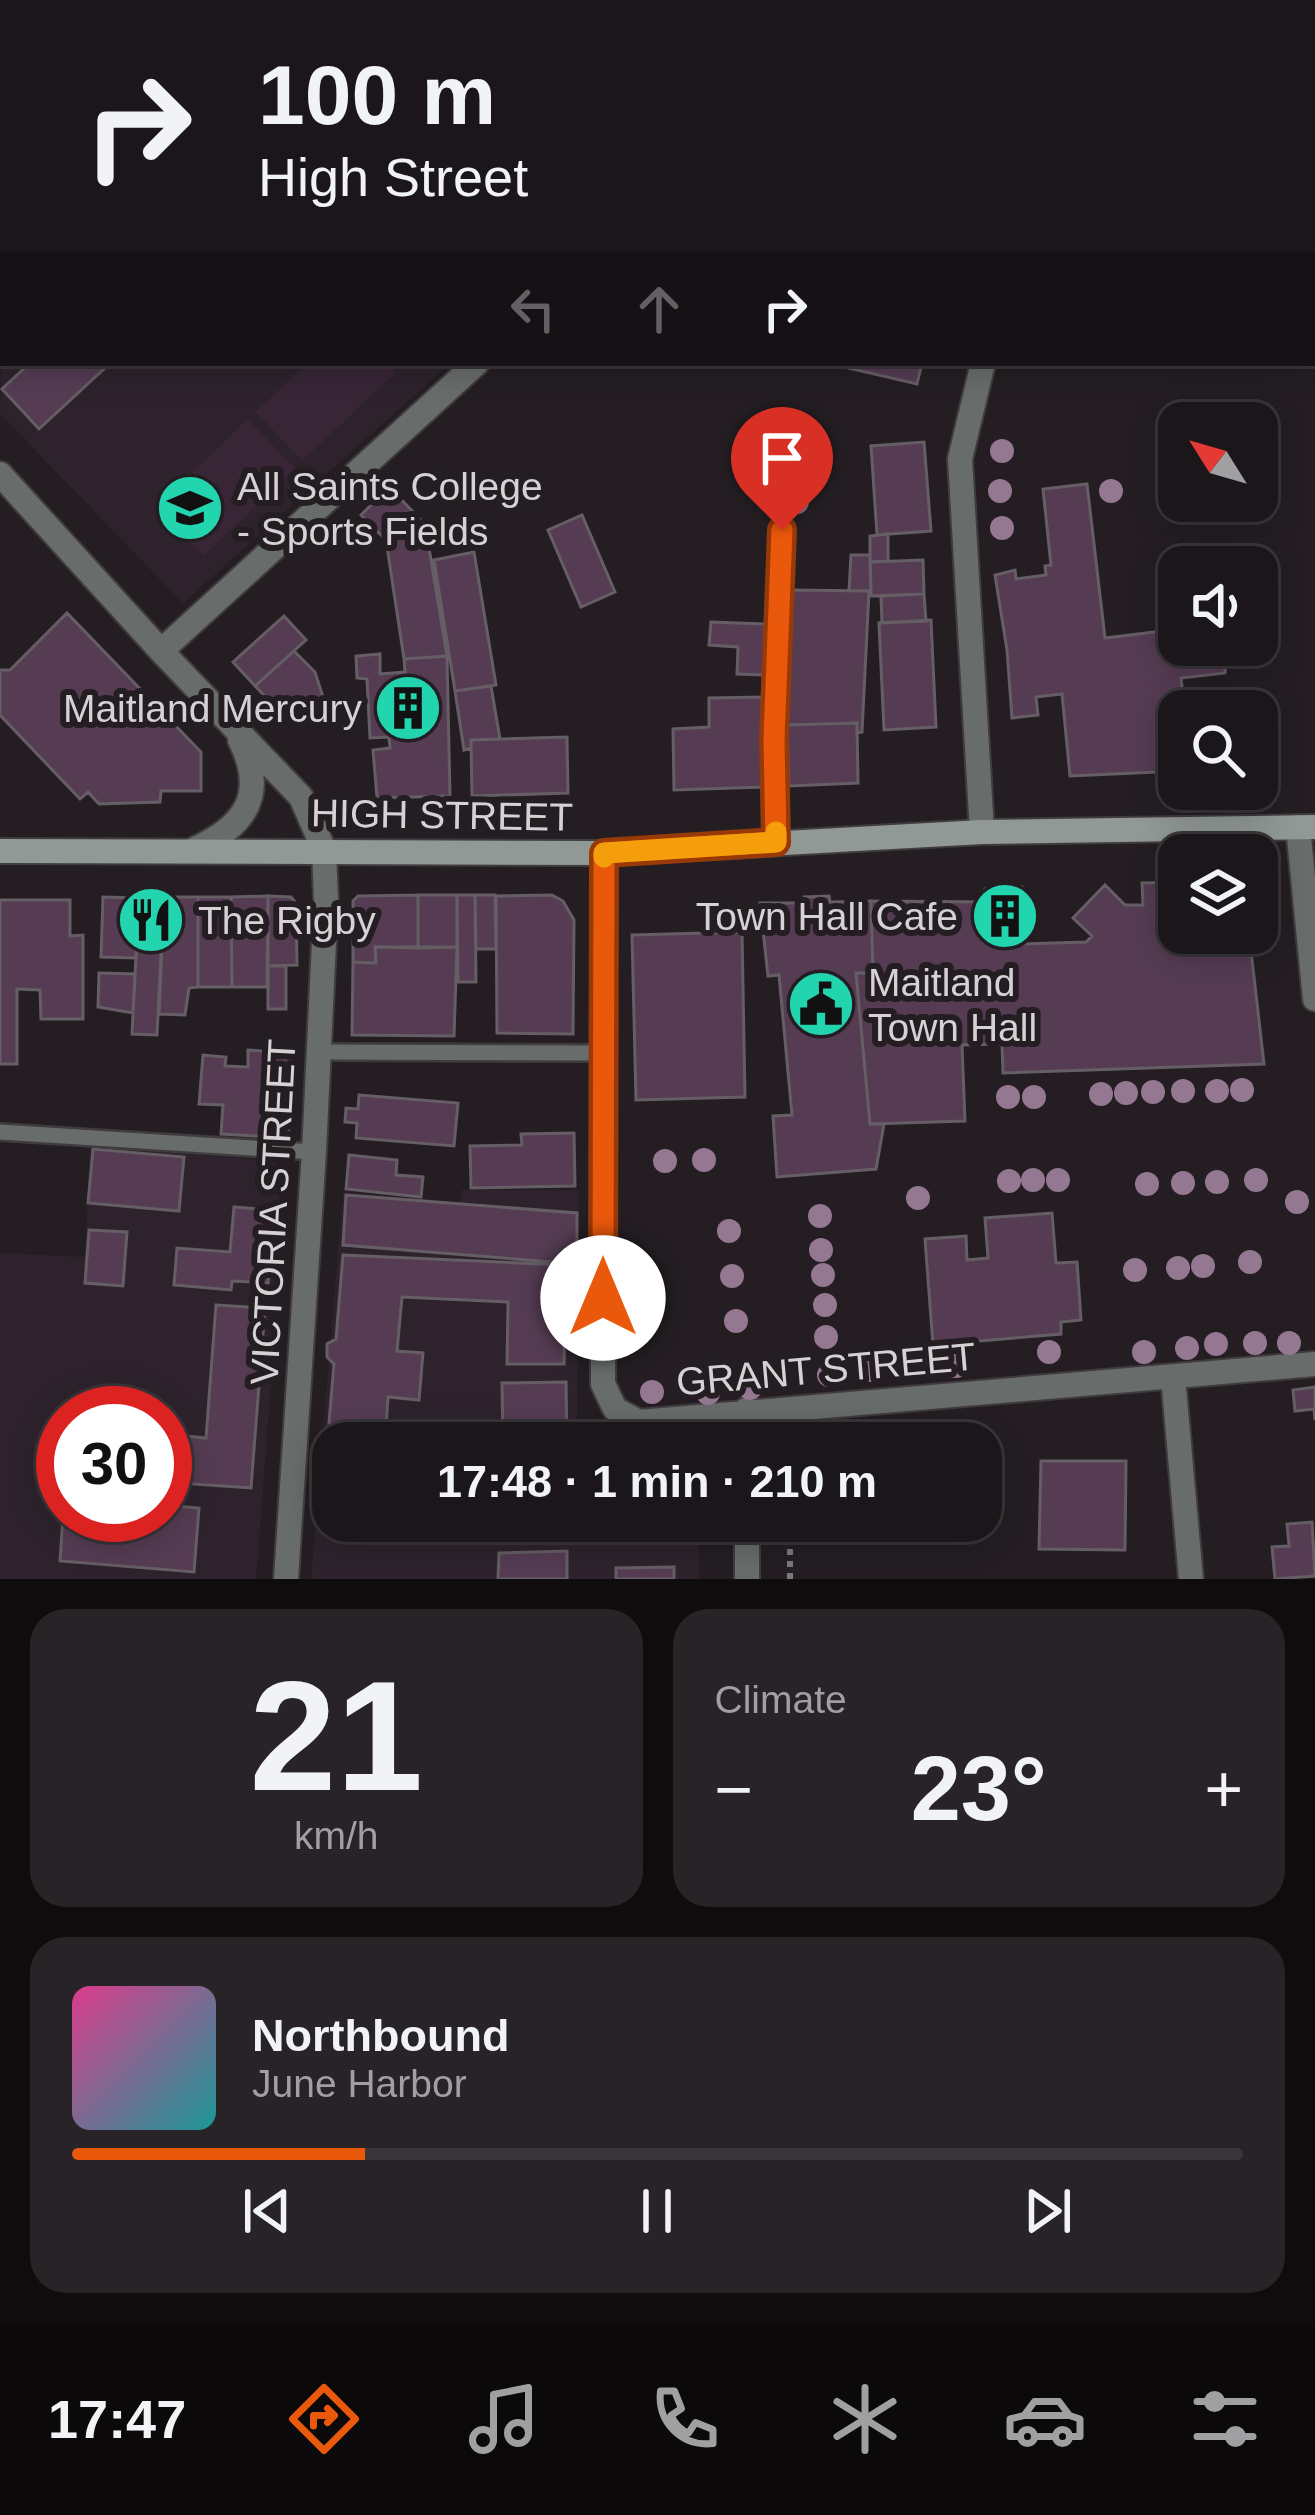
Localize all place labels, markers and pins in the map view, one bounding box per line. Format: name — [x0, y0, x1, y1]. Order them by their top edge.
pin — [731, 407, 833, 530]
place label: All Saints College - Sports Fields — [237, 465, 543, 553]
school or university icon: All Saints College - Sports Fields — [155, 473, 225, 543]
building icon: Maitland Mercury — [373, 673, 443, 743]
place label: Maitland Mercury — [63, 687, 362, 730]
building icon: Town Hall Cafe — [970, 881, 1040, 951]
restaurant icon: The Rigby — [116, 885, 186, 955]
place label: Town Hall Cafe — [696, 895, 958, 938]
place label: The Rigby — [198, 899, 376, 942]
place label: Maitland Town Hall — [868, 961, 1037, 1049]
public building icon: Maitland Town Hall — [786, 969, 856, 1039]

